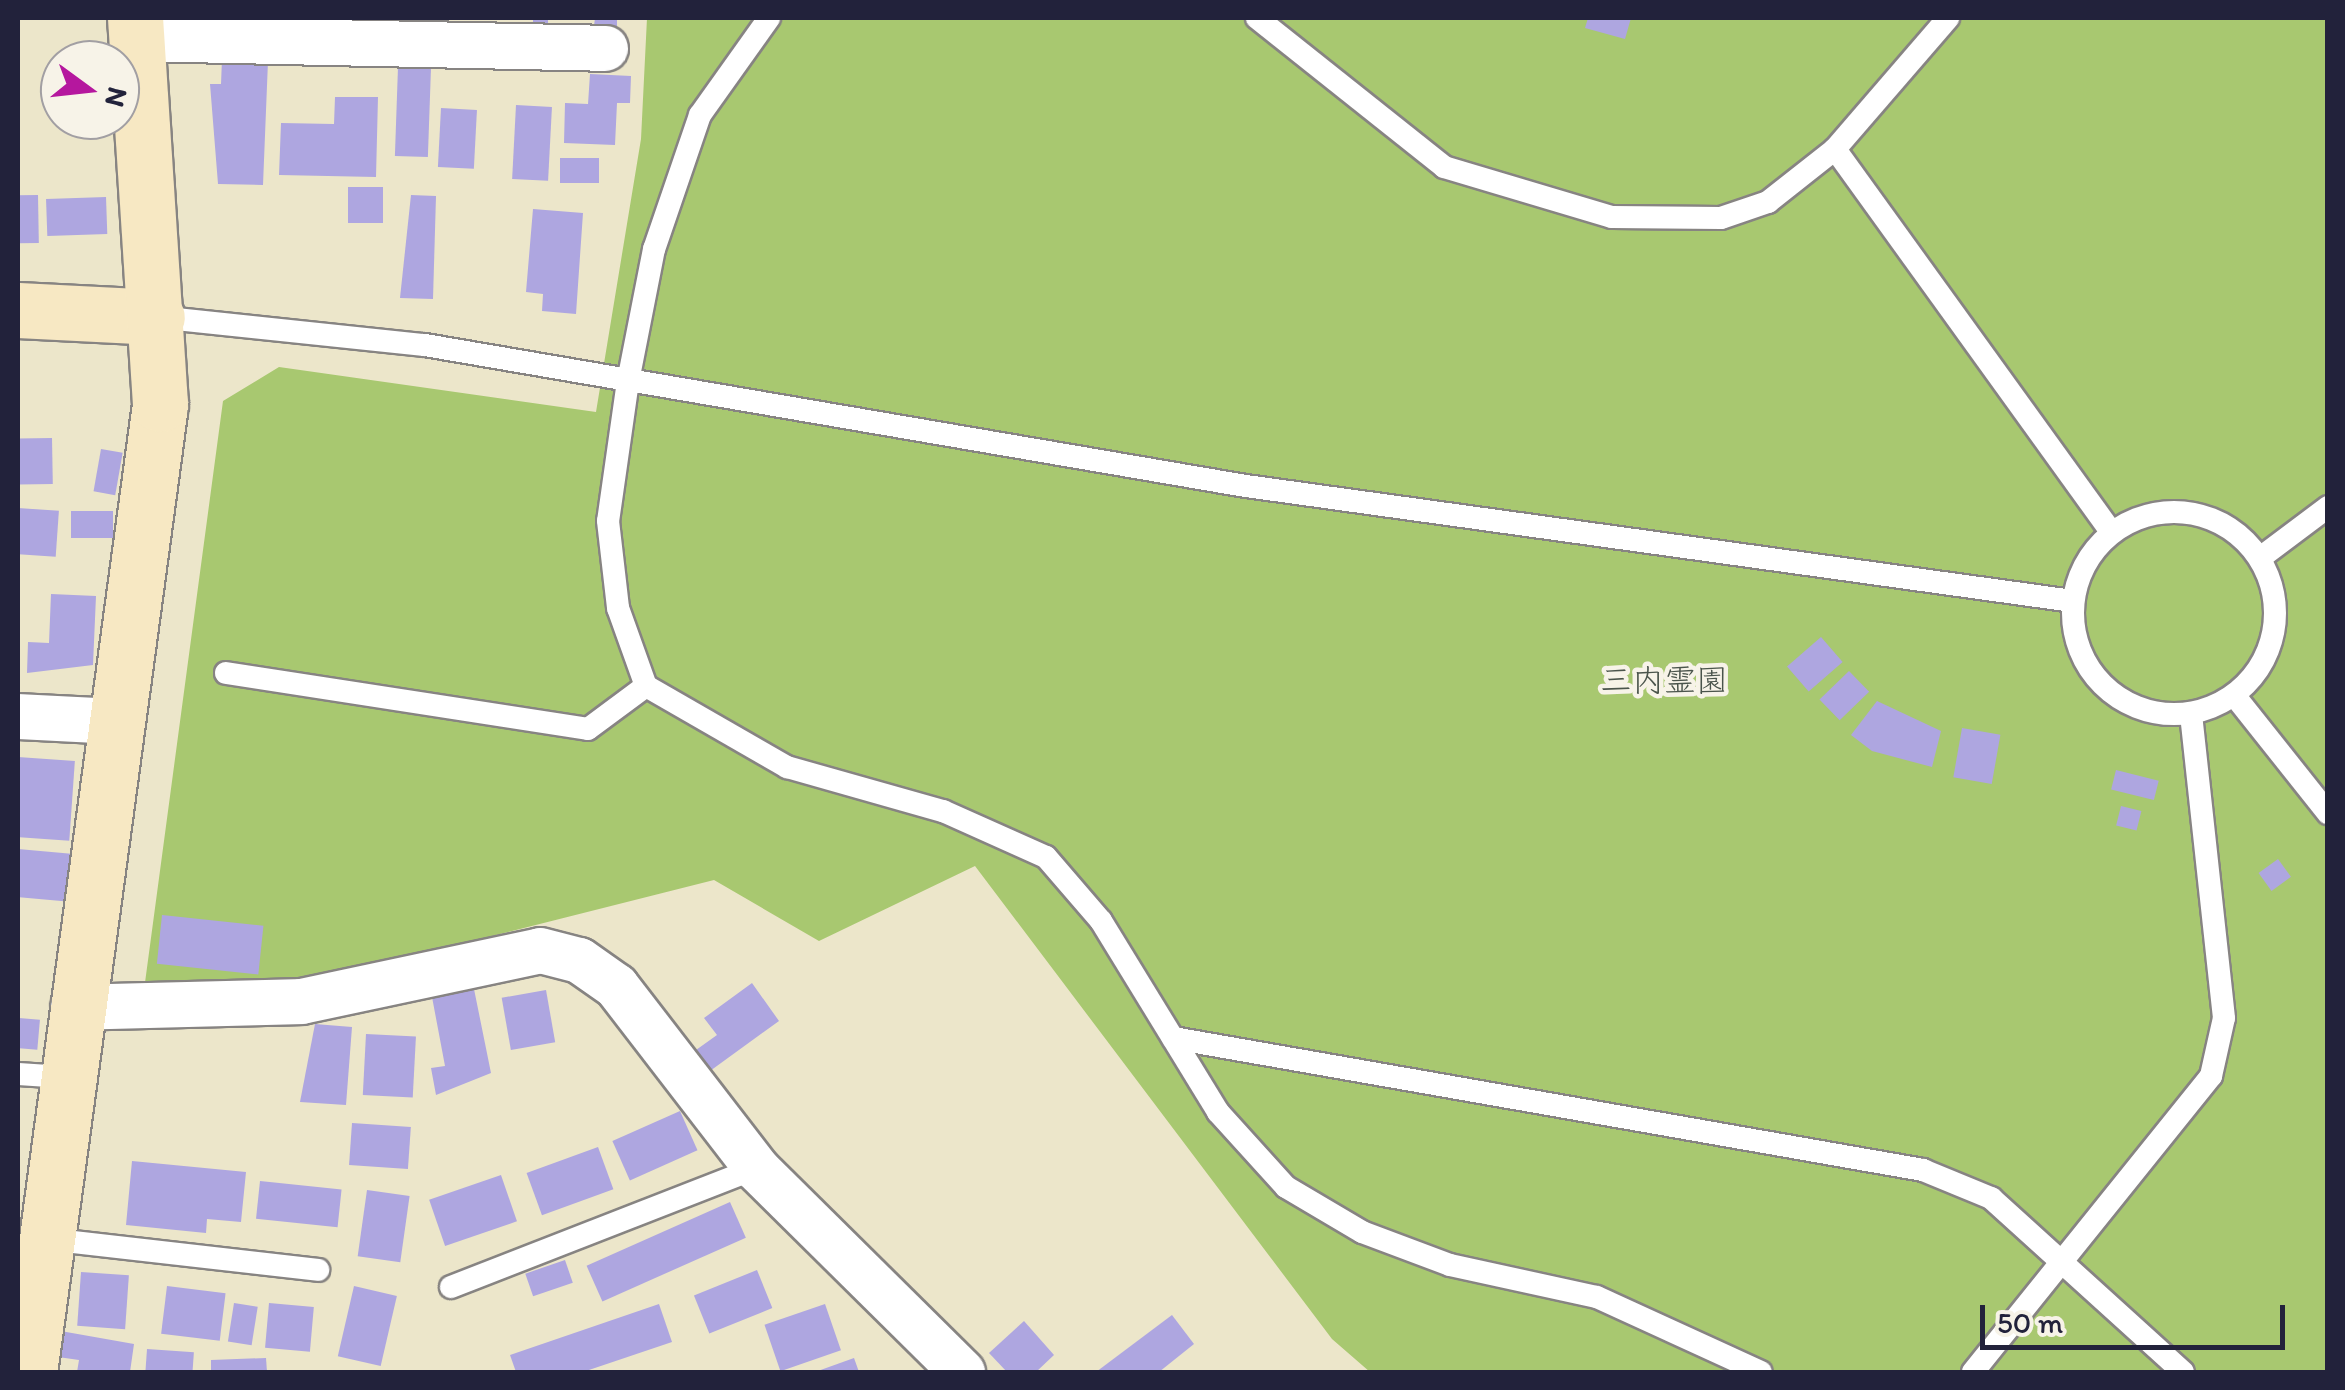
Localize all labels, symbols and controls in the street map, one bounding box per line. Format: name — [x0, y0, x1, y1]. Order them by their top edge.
north arrow — [40, 40, 140, 140]
text: N — [98, 84, 136, 111]
park label: 三内霊園 — [1600, 661, 1728, 699]
scale bar — [1985, 1285, 2290, 1347]
text: 50 m — [1997, 1304, 2063, 1341]

